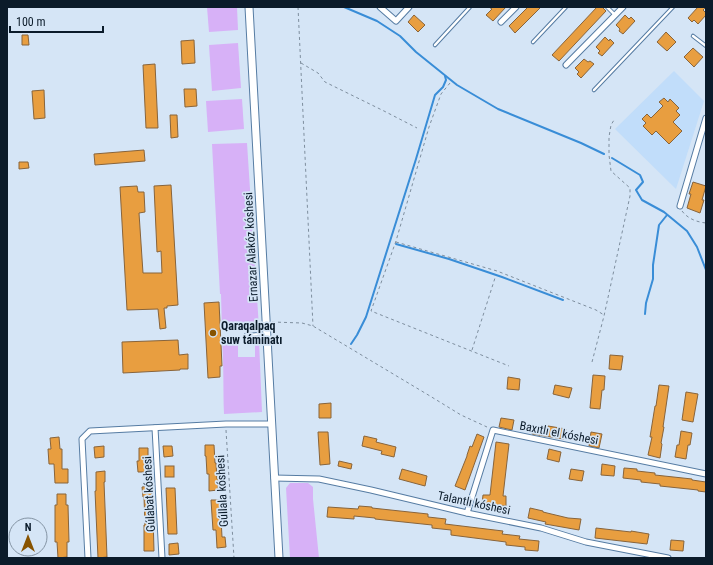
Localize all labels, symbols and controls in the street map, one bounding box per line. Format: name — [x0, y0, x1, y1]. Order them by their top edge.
scale bar — [10, 8, 103, 34]
text: 100 m — [16, 15, 46, 29]
street label: Ernazar Alakóz kóshesi — [241, 192, 261, 302]
place label: Qaraqalpaq suw táminatı — [221, 319, 282, 347]
marker: Qaraqalpaq suw táminatı — [208, 328, 218, 338]
street label: Baxıtlı el kóshesi — [518, 418, 600, 448]
street label: Gúllala kóshesi — [213, 455, 231, 527]
street label: Gúlabat kóshesi — [140, 456, 158, 532]
street label: Talantlı kóshesi — [436, 488, 512, 518]
north arrow — [8, 517, 48, 557]
text: N — [25, 521, 32, 534]

